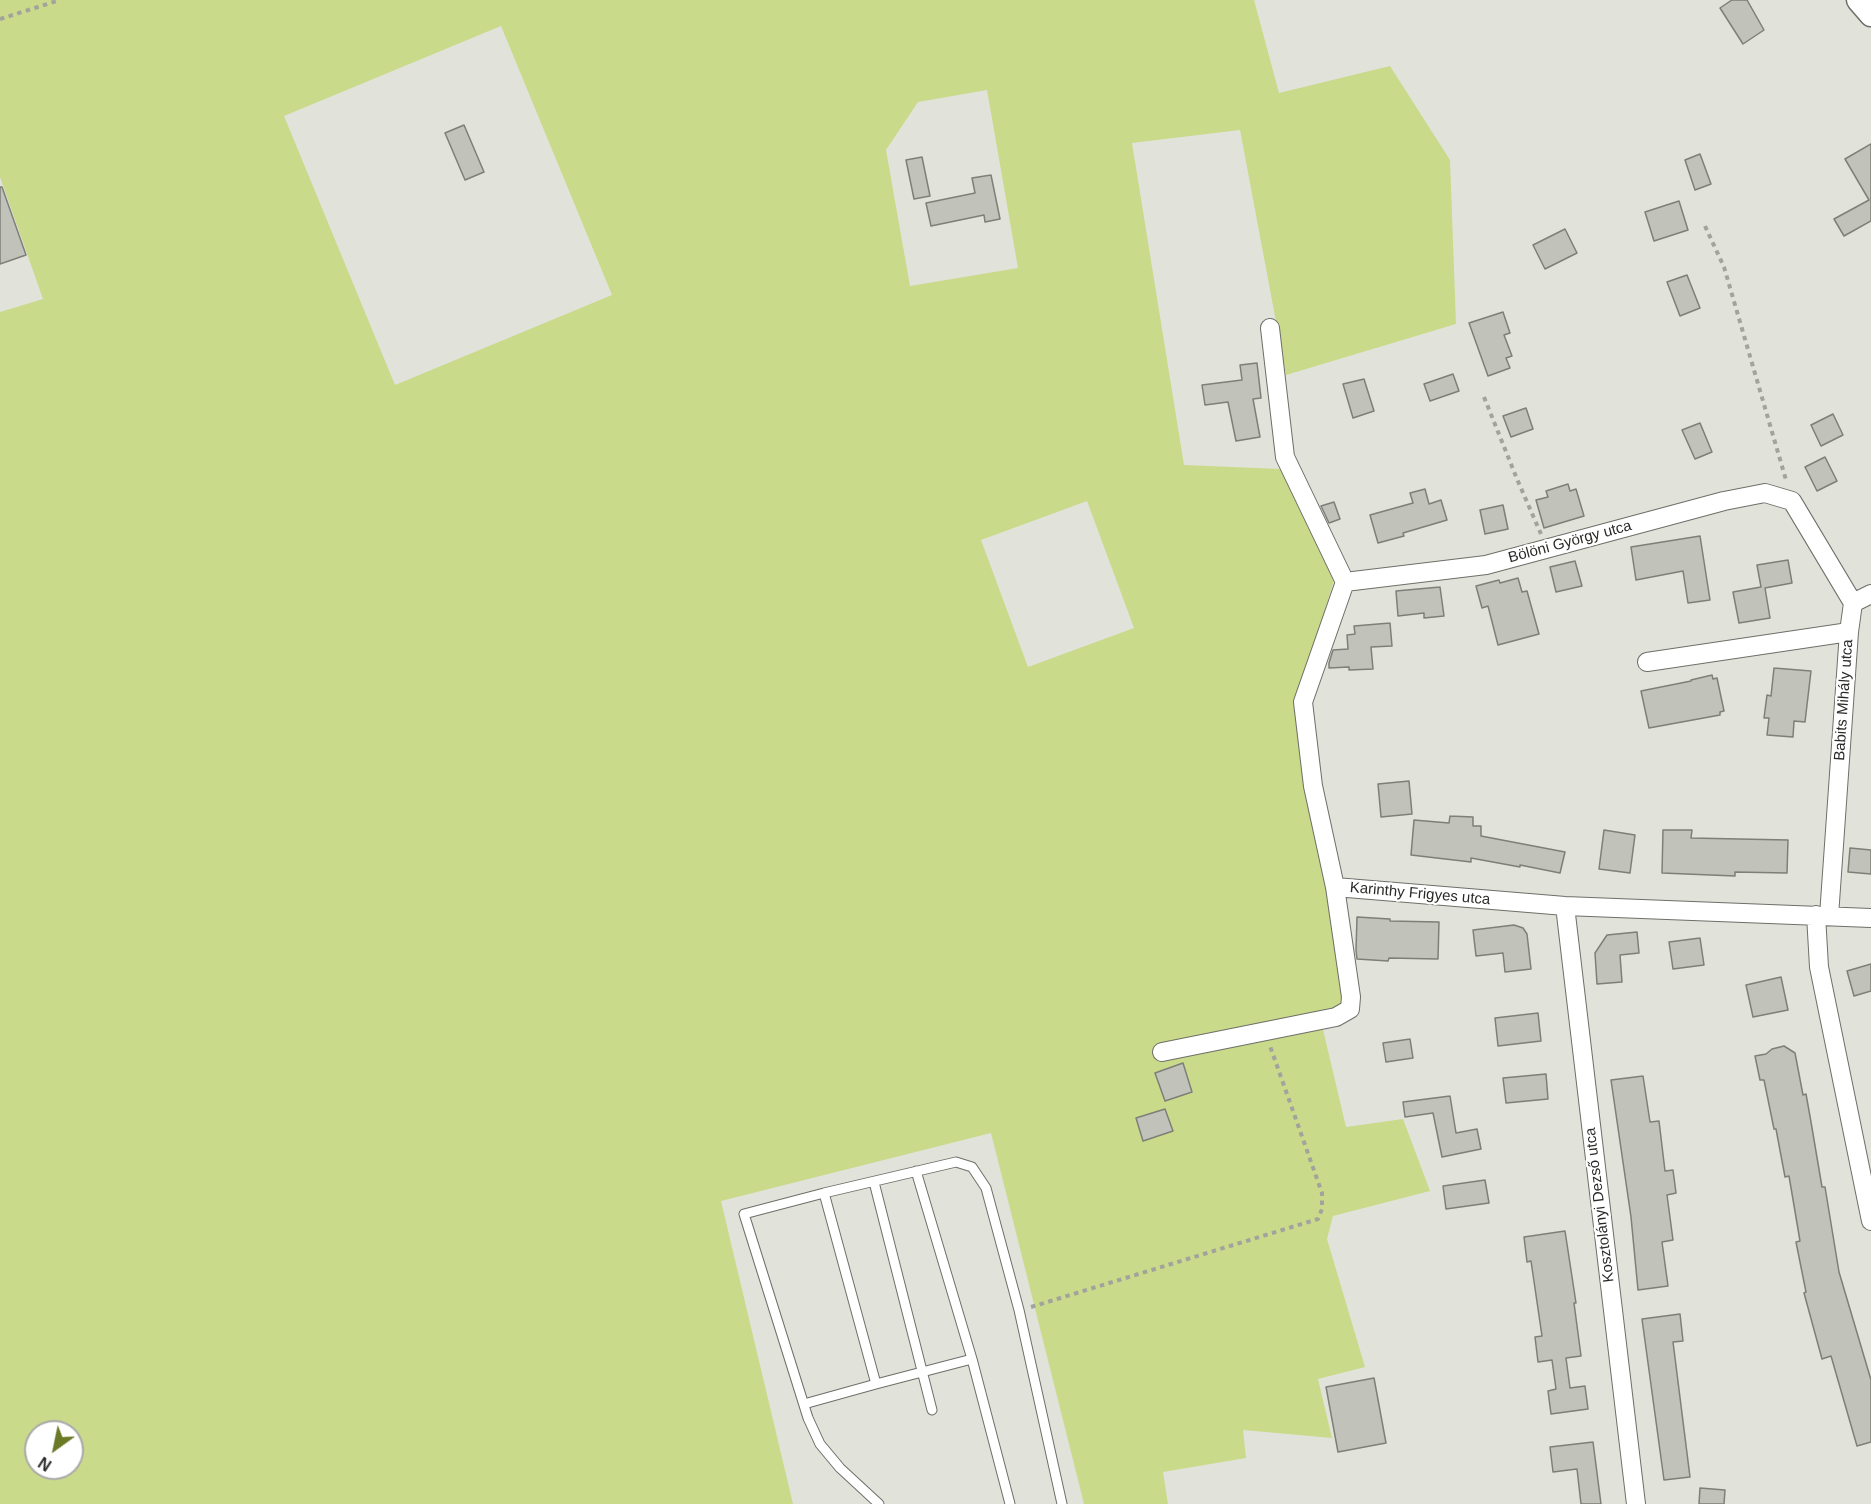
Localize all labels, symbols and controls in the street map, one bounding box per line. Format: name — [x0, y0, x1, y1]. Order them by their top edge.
street label: Bölöni György utca — [1506, 517, 1634, 567]
street label: Babits Mihály utca — [1831, 639, 1857, 761]
street label: Karinthy Frigyes utca — [1349, 879, 1491, 909]
street label: Kosztolányi Dezső utca — [1582, 1127, 1618, 1283]
north arrow — [24, 1420, 84, 1480]
text: N — [36, 1454, 54, 1474]

